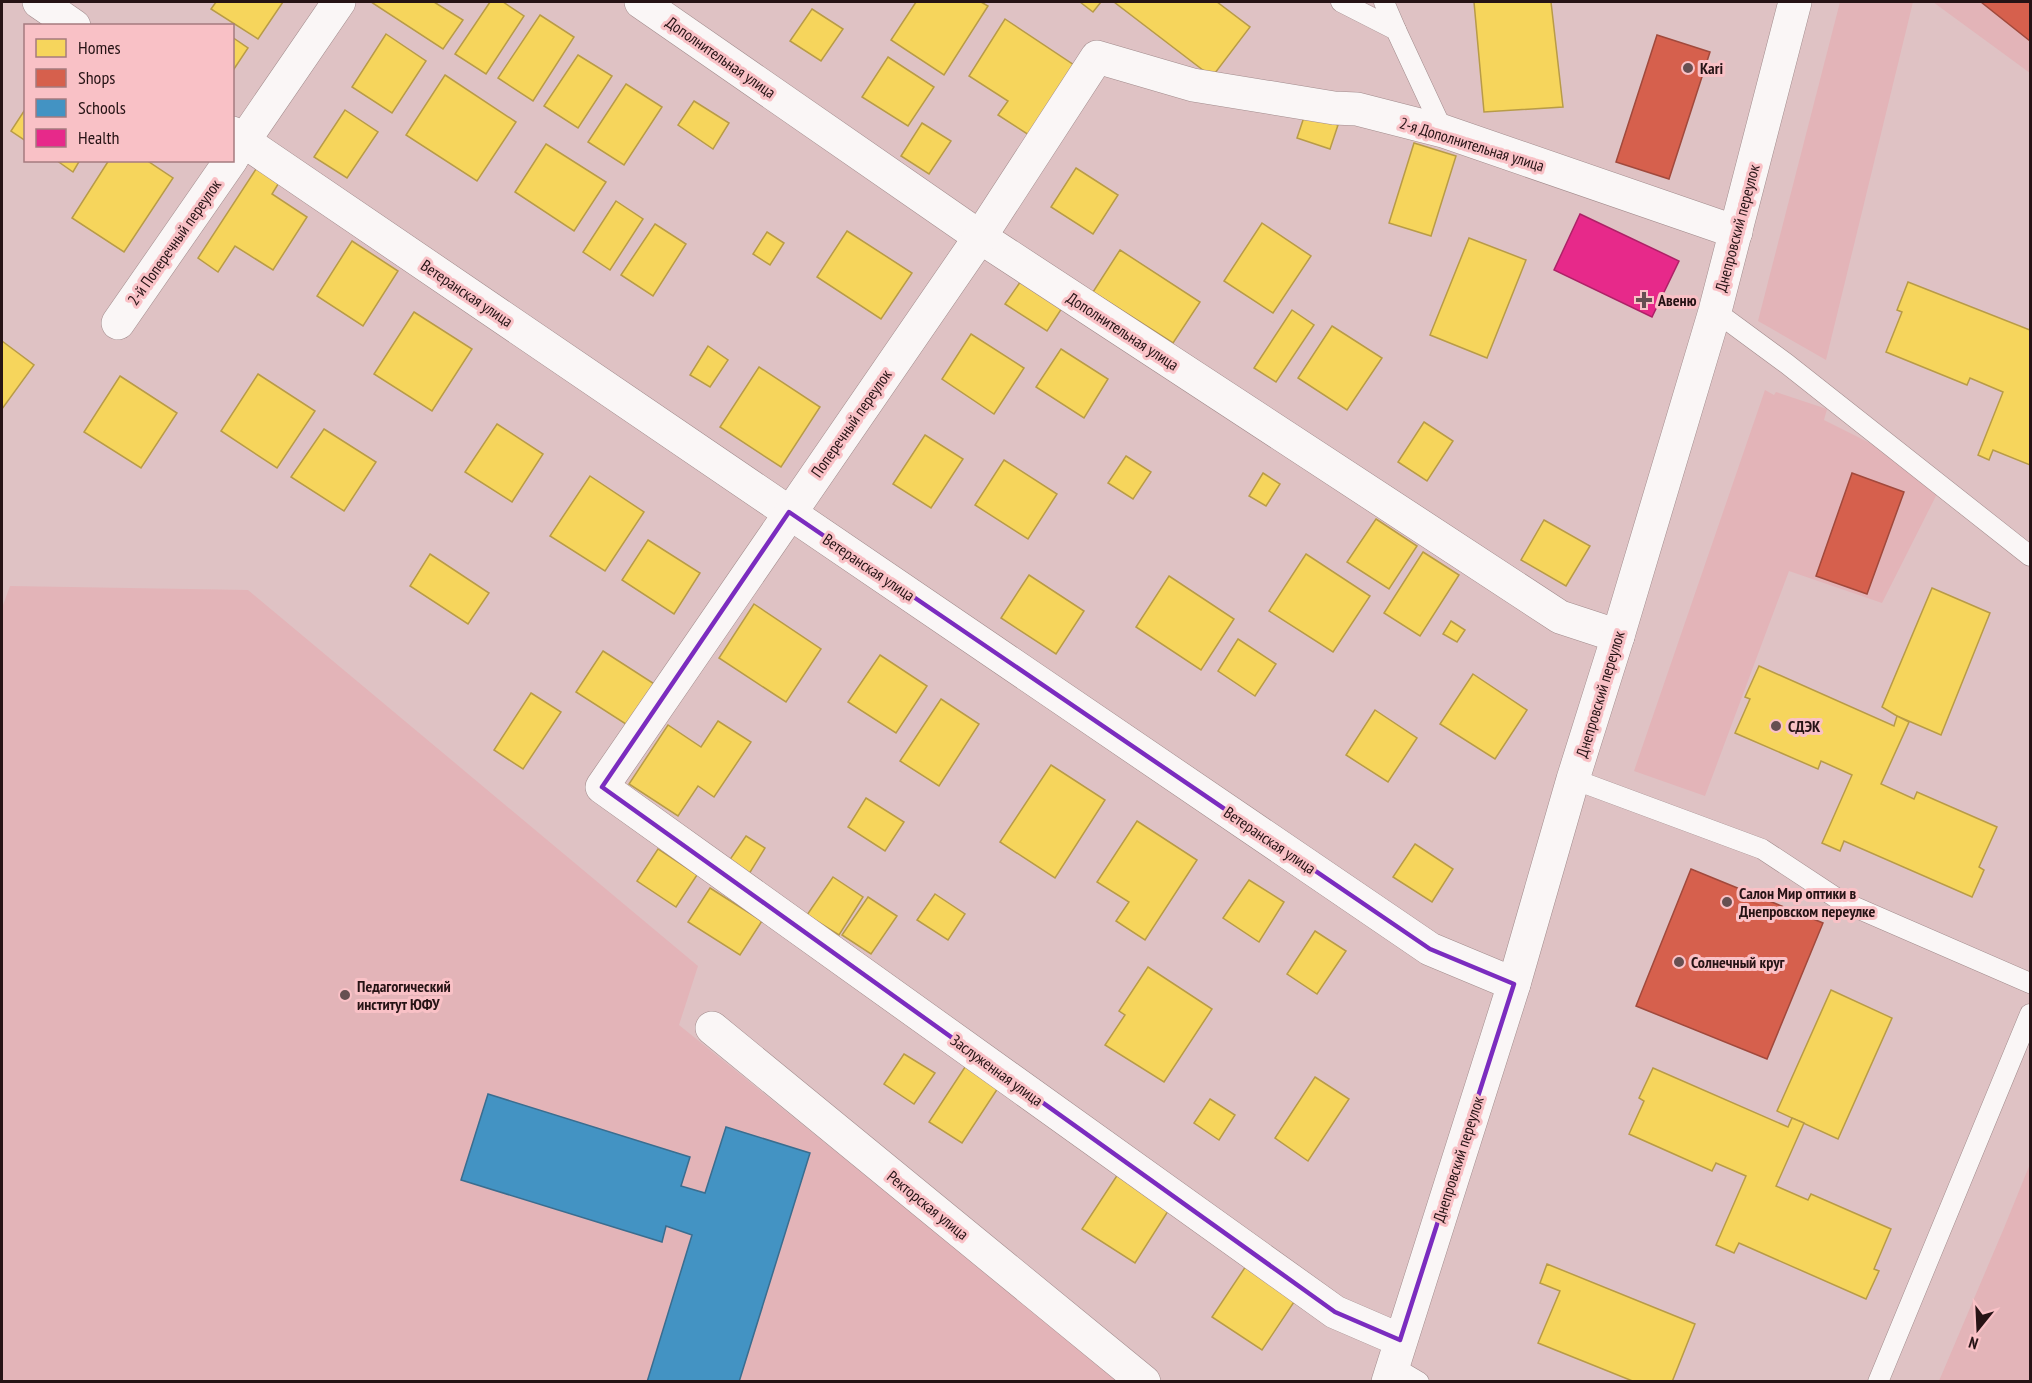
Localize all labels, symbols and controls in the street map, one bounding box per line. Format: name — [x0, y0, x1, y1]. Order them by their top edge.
street label: Дополнительная улица — [662, 12, 780, 102]
legend — [24, 24, 234, 162]
text: Homes — [78, 36, 121, 59]
place label: Kari — [1700, 58, 1723, 78]
marker: Kari — [1681, 61, 1695, 75]
text: Shops — [78, 66, 115, 89]
text: Schools — [78, 96, 126, 119]
street label: 2-я Дополнительная улица — [1397, 112, 1547, 176]
text: Health — [78, 126, 119, 149]
street label: Днепровский переулок — [1710, 161, 1764, 294]
street label: 2-й Поперечный переулок — [123, 174, 225, 309]
street label: Ветеранская улица — [417, 255, 517, 331]
street label: Дополнительная улица — [1063, 287, 1183, 375]
place label: Авеню — [1657, 290, 1697, 310]
marker: Авеню — [1635, 291, 1653, 309]
street label: Поперечный переулок — [806, 365, 896, 481]
street label: Ветеранская улица — [819, 529, 919, 605]
street label: Днепровский переулок — [1571, 628, 1629, 760]
place label: СДЭК — [1788, 716, 1821, 736]
marker: СДЭК — [1769, 719, 1783, 733]
street label: Ветеранская улица — [1220, 802, 1320, 878]
place label: Салон Мир оптики в Днепровском переулке — [1739, 883, 1875, 921]
marker: Салон Мир оптики в Днепровском переулке — [1720, 895, 1734, 909]
place label: Солнечный круг — [1691, 952, 1786, 972]
marker: Солнечный круг — [1672, 955, 1686, 969]
place label: Педагогический институт ЮФУ — [357, 976, 451, 1014]
marker: Педагогический институт ЮФУ — [338, 988, 352, 1002]
street label: Заслуженная улица — [947, 1030, 1047, 1110]
street label: Днепровский переулок — [1428, 1093, 1488, 1224]
street label: Ректорская улица — [883, 1166, 973, 1244]
north arrow — [1948, 1299, 2008, 1359]
text: N — [1966, 1332, 1981, 1354]

